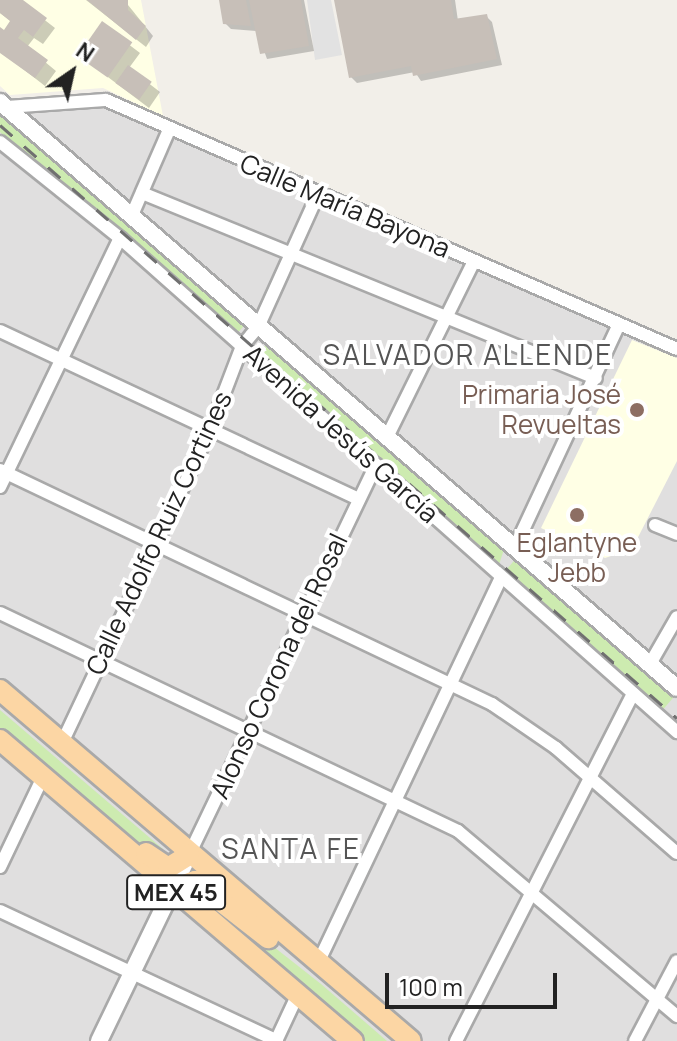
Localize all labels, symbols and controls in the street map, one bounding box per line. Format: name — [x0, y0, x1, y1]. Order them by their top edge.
north arrow — [32, 32, 112, 112]
text: N — [70, 35, 100, 69]
street label: Calle María Bayona — [235, 148, 455, 264]
district label: SALVADOR ALLENDE — [323, 337, 613, 371]
street label: Avenida Jesús García — [237, 338, 445, 530]
place label: Primaria José Revueltas — [462, 379, 621, 440]
street label: Calle Adolfo Ruiz Cortines — [80, 386, 238, 680]
marker: Primaria José Revueltas — [628, 401, 646, 419]
marker: Eglantyne Jebb — [568, 506, 586, 524]
place label: Eglantyne Jebb — [517, 527, 637, 588]
street label: Alonso Corona del Rosal — [204, 529, 354, 803]
district label: SANTA FE — [221, 831, 361, 865]
road number: MEX 45 — [126, 872, 226, 912]
scale bar — [389, 957, 561, 1007]
text: 100 m — [399, 970, 463, 1003]

